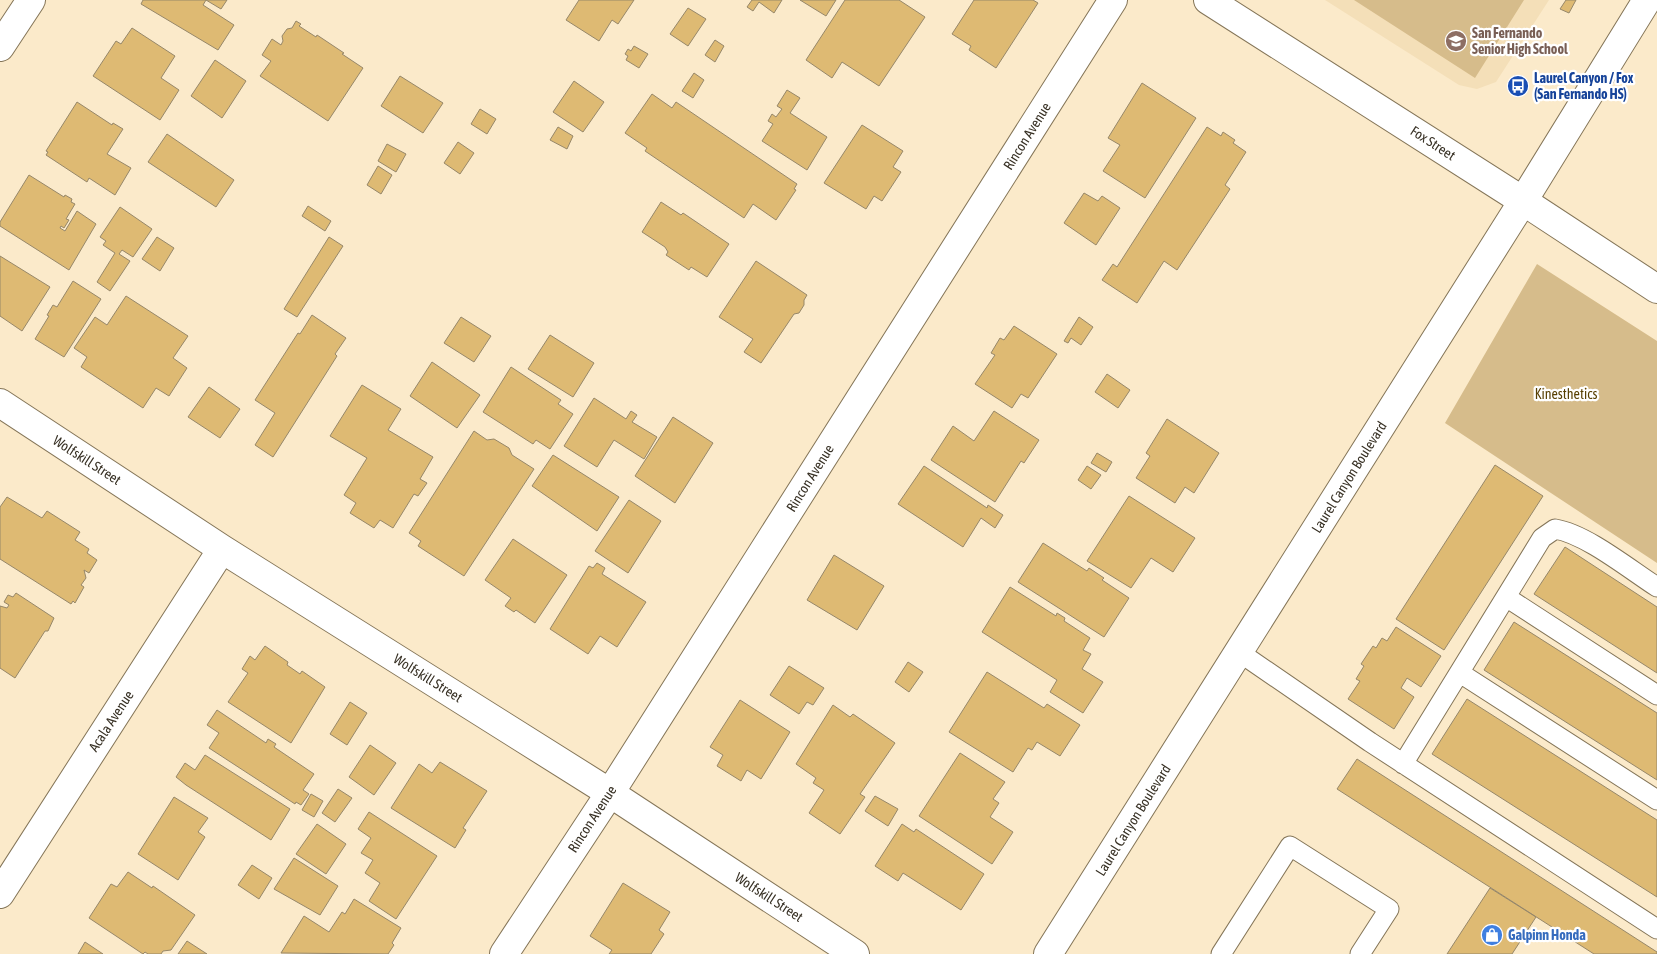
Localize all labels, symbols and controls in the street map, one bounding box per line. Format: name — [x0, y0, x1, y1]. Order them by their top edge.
place label: San Fernando Senior High School — [1472, 25, 1568, 57]
school or university icon: San Fernando Senior High School — [1444, 29, 1468, 53]
place label: Laurel Canyon / Fox (San Fernando HS) — [1534, 70, 1634, 102]
bus stop icon: Laurel Canyon / Fox (San Fernando HS) — [1506, 74, 1530, 98]
street label: Rincon Avenue — [1000, 99, 1054, 173]
street label: Fox Street — [1408, 123, 1458, 163]
park label: Kinesthetics — [1535, 386, 1597, 402]
street label: Laurel Canyon Boulevard — [1308, 418, 1390, 536]
street label: Wolfskill Street — [50, 432, 124, 488]
street label: Rincon Avenue — [783, 441, 837, 515]
street label: Wolfskill Street — [391, 651, 465, 705]
street label: Acala Avenue — [85, 688, 137, 754]
street label: Laurel Canyon Boulevard — [1092, 761, 1174, 879]
street label: Rincon Avenue — [565, 783, 619, 855]
street label: Wolfskill Street — [732, 869, 806, 925]
shop icon: Galpinn Honda — [1480, 923, 1504, 947]
place label: Galpinn Honda — [1508, 927, 1586, 943]

